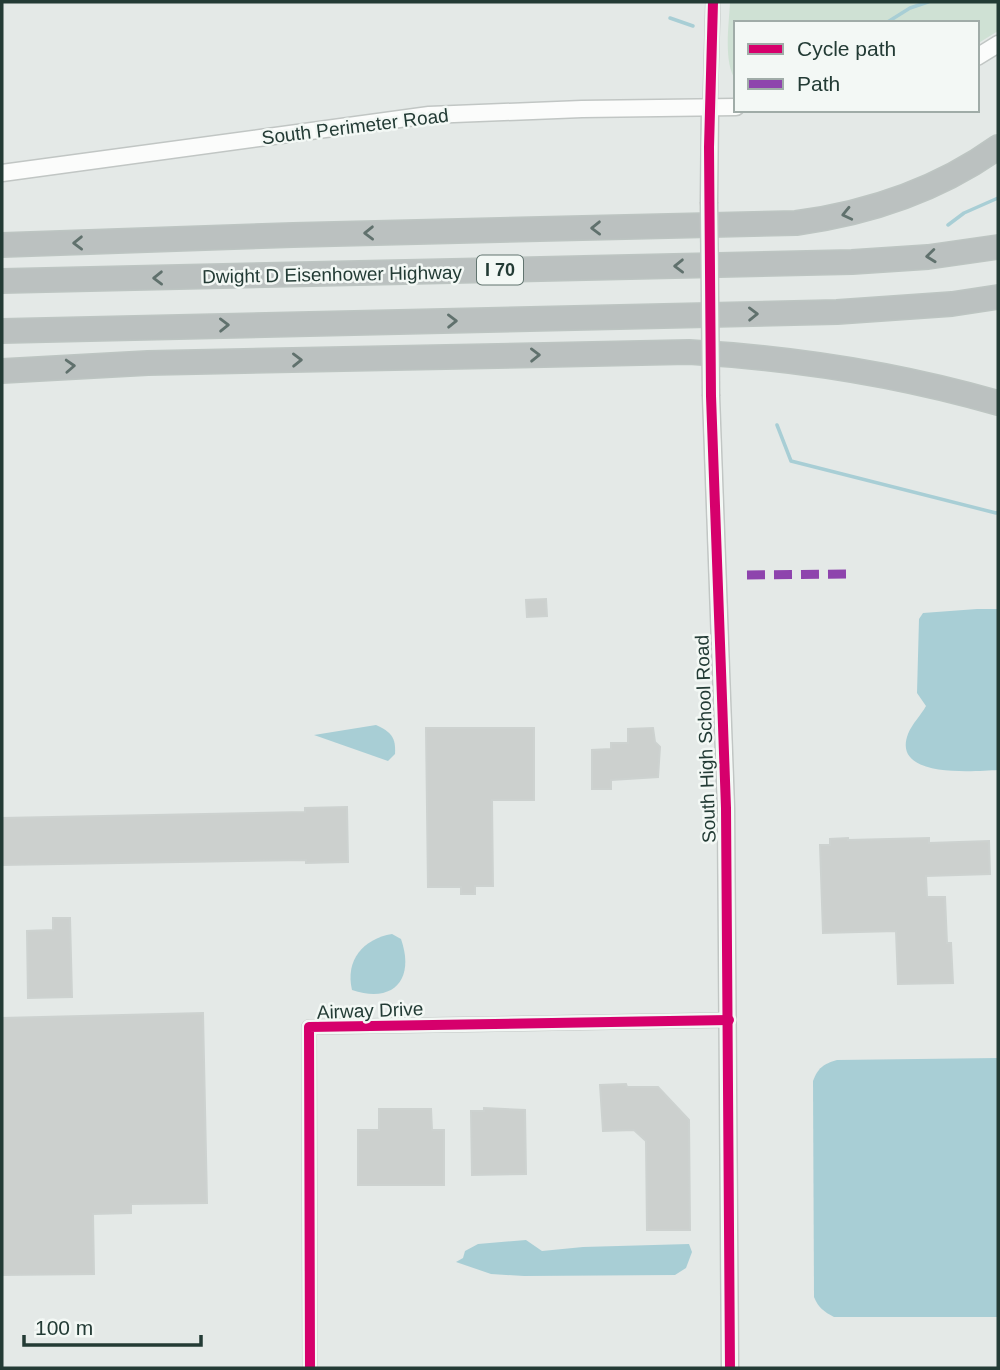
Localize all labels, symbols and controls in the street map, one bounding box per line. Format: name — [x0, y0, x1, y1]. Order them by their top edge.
legend — [734, 21, 979, 112]
text: Cycle path — [797, 37, 896, 60]
text: Path — [797, 72, 840, 95]
street label: South Perimeter Road — [260, 105, 450, 148]
one-way arrow — [841, 206, 853, 220]
one-way arrow — [590, 220, 601, 236]
one-way arrow — [363, 226, 374, 241]
one-way arrow — [72, 235, 83, 250]
one-way arrow — [925, 248, 936, 263]
road number: I 70 — [477, 256, 523, 284]
one-way arrow — [673, 258, 684, 273]
street label: Dwight D Eisenhower Highway — [202, 262, 463, 287]
one-way arrow — [152, 270, 163, 285]
one-way arrow — [748, 306, 758, 322]
one-way arrow — [447, 313, 458, 328]
one-way arrow — [219, 318, 230, 333]
one-way arrow — [530, 347, 541, 363]
one-way arrow — [292, 352, 303, 367]
one-way arrow — [65, 359, 76, 374]
street label: South High School Road — [691, 635, 720, 843]
street label: Airway Drive — [316, 998, 424, 1023]
scale bar — [24, 1304, 201, 1348]
text: 100 m — [35, 1316, 93, 1339]

